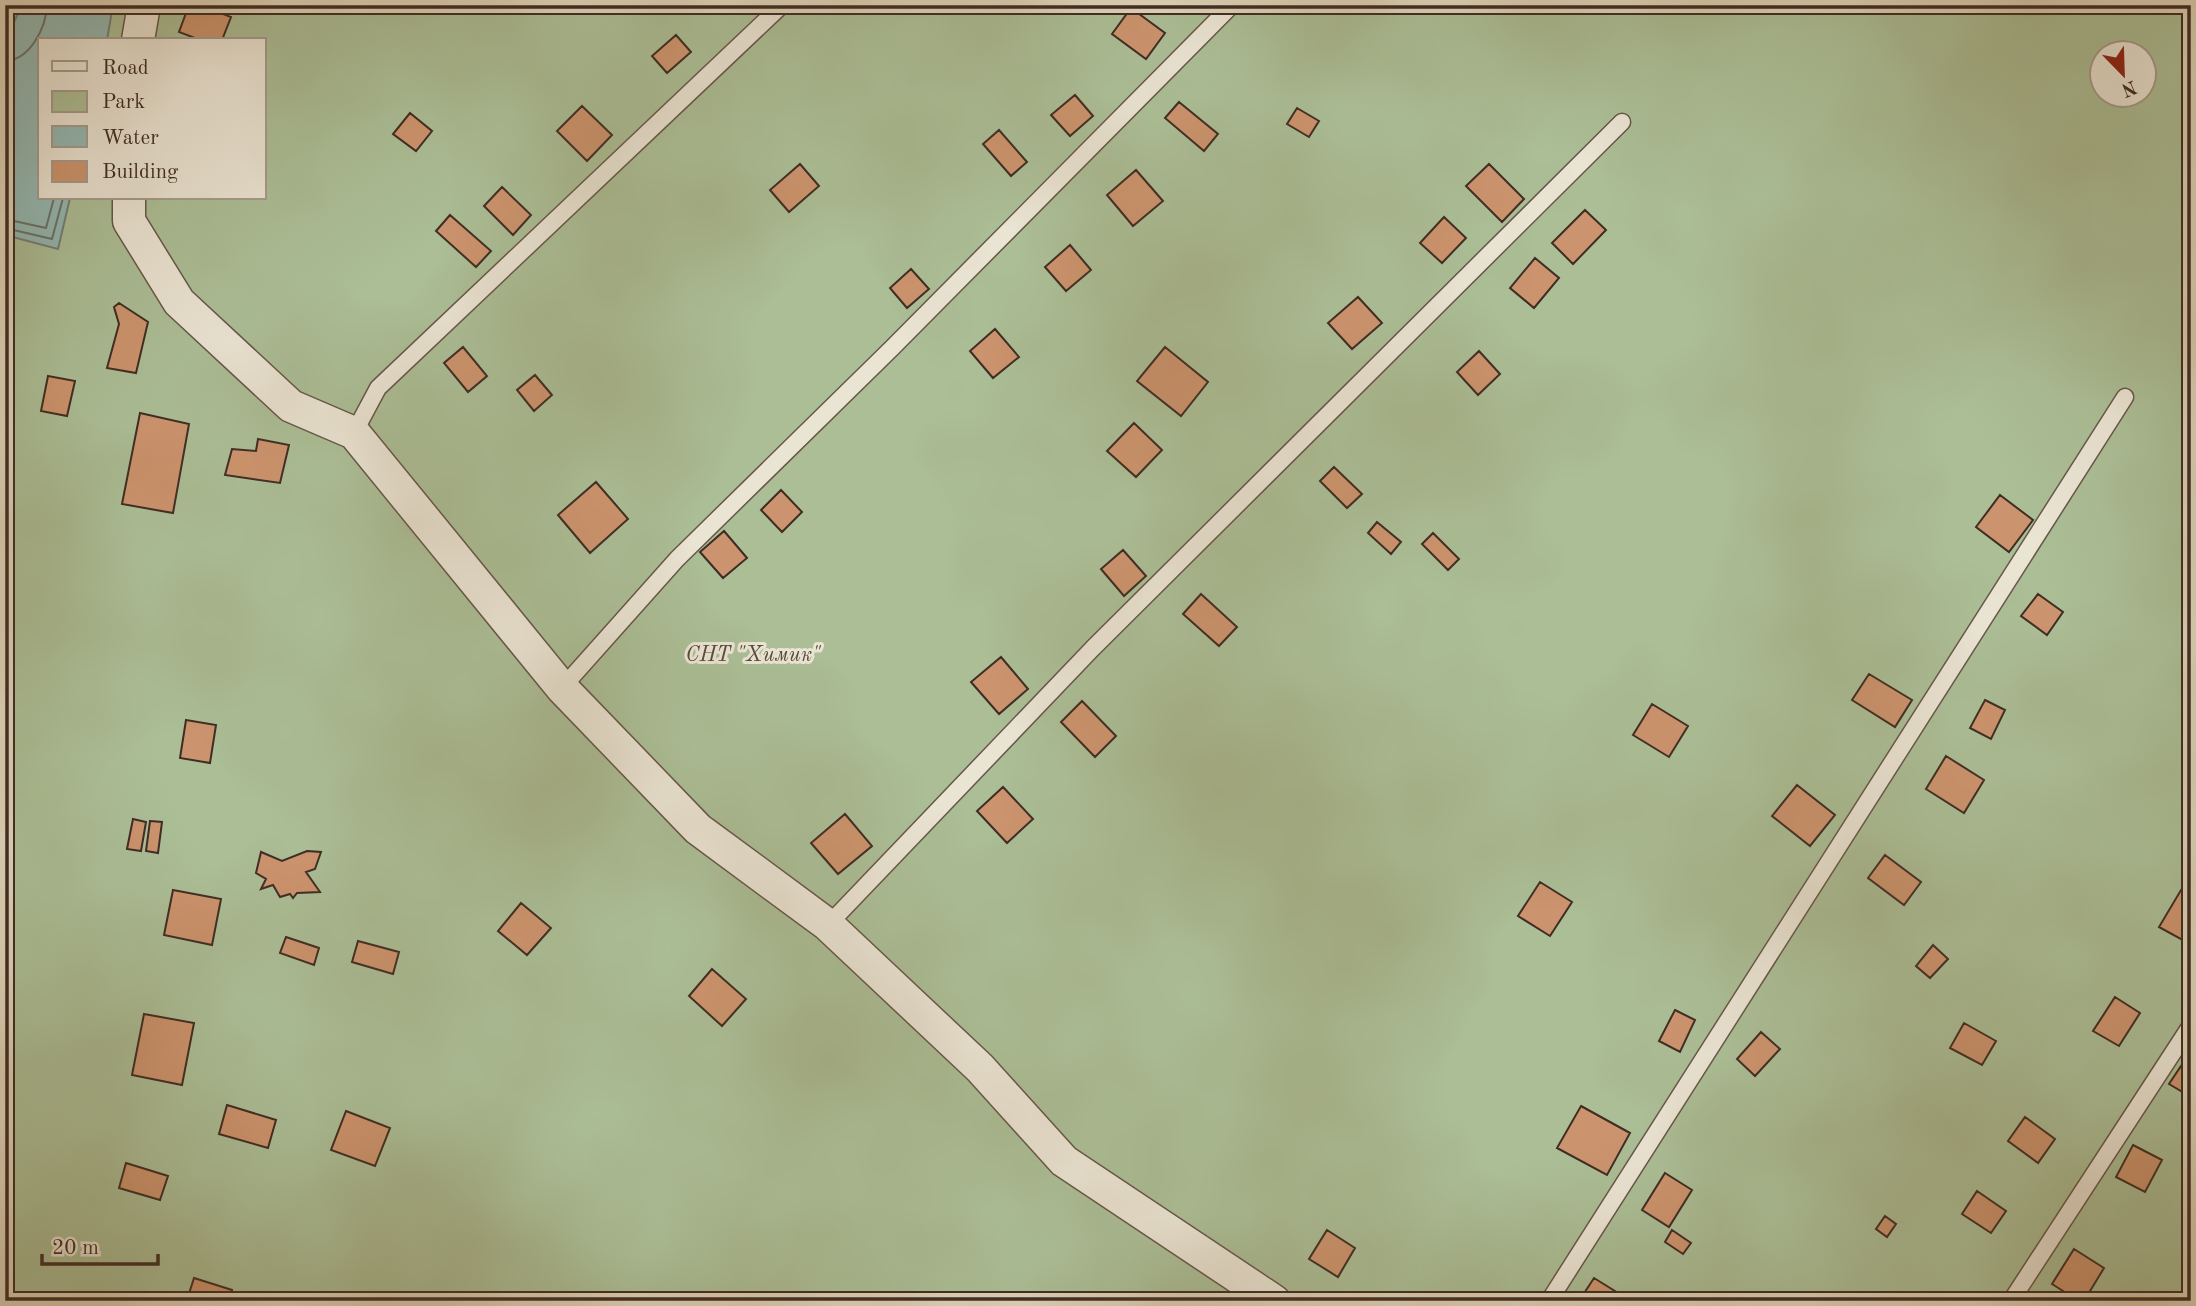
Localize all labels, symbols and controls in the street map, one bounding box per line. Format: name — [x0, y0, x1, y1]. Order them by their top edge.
legend — [38, 38, 266, 200]
north arrow — [2088, 38, 2158, 108]
text: Road — [102, 58, 149, 79]
text: N — [2118, 76, 2139, 99]
text: Park — [102, 92, 145, 113]
text: Water — [102, 128, 159, 149]
text: Building — [102, 162, 179, 183]
park label: СНТ "Химик" — [685, 645, 821, 666]
scale bar — [42, 1222, 158, 1266]
text: 20 m — [52, 1238, 99, 1259]

